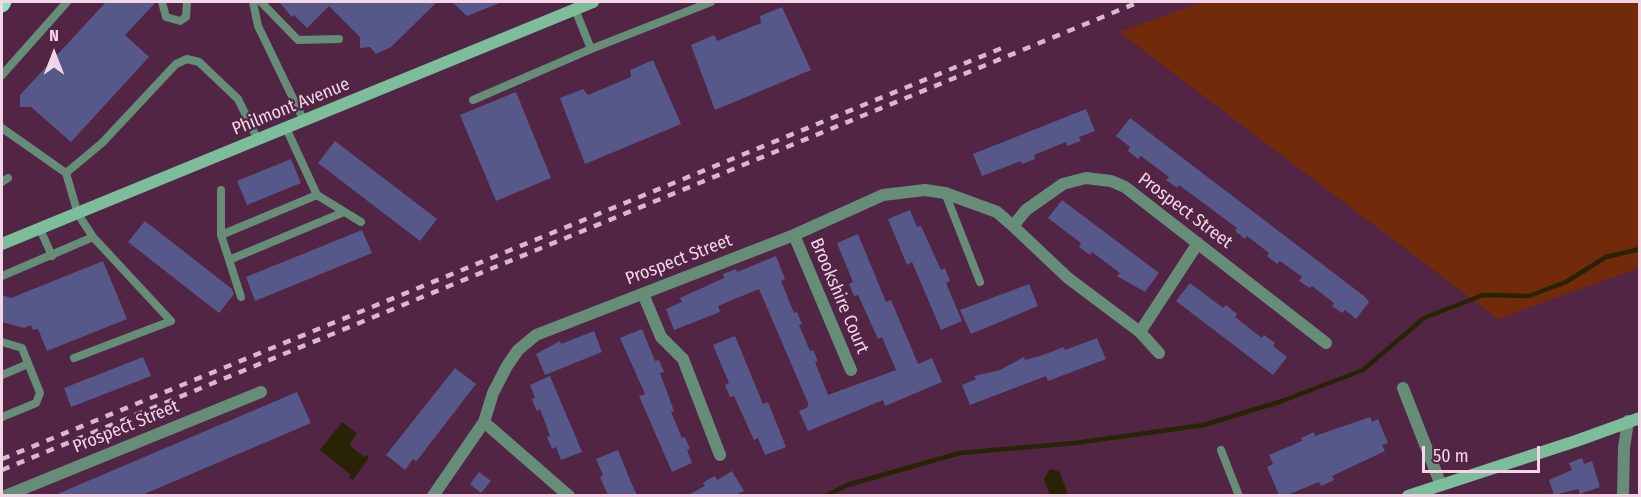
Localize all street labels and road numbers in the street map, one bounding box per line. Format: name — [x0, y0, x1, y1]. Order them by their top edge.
street label: Philmont Avenue — [229, 74, 353, 140]
street label: Prospect Street — [1134, 169, 1236, 253]
street label: Prospect Street — [623, 230, 735, 290]
street label: Brookshire Court — [805, 235, 873, 357]
street label: Prospect Street — [70, 396, 182, 458]

